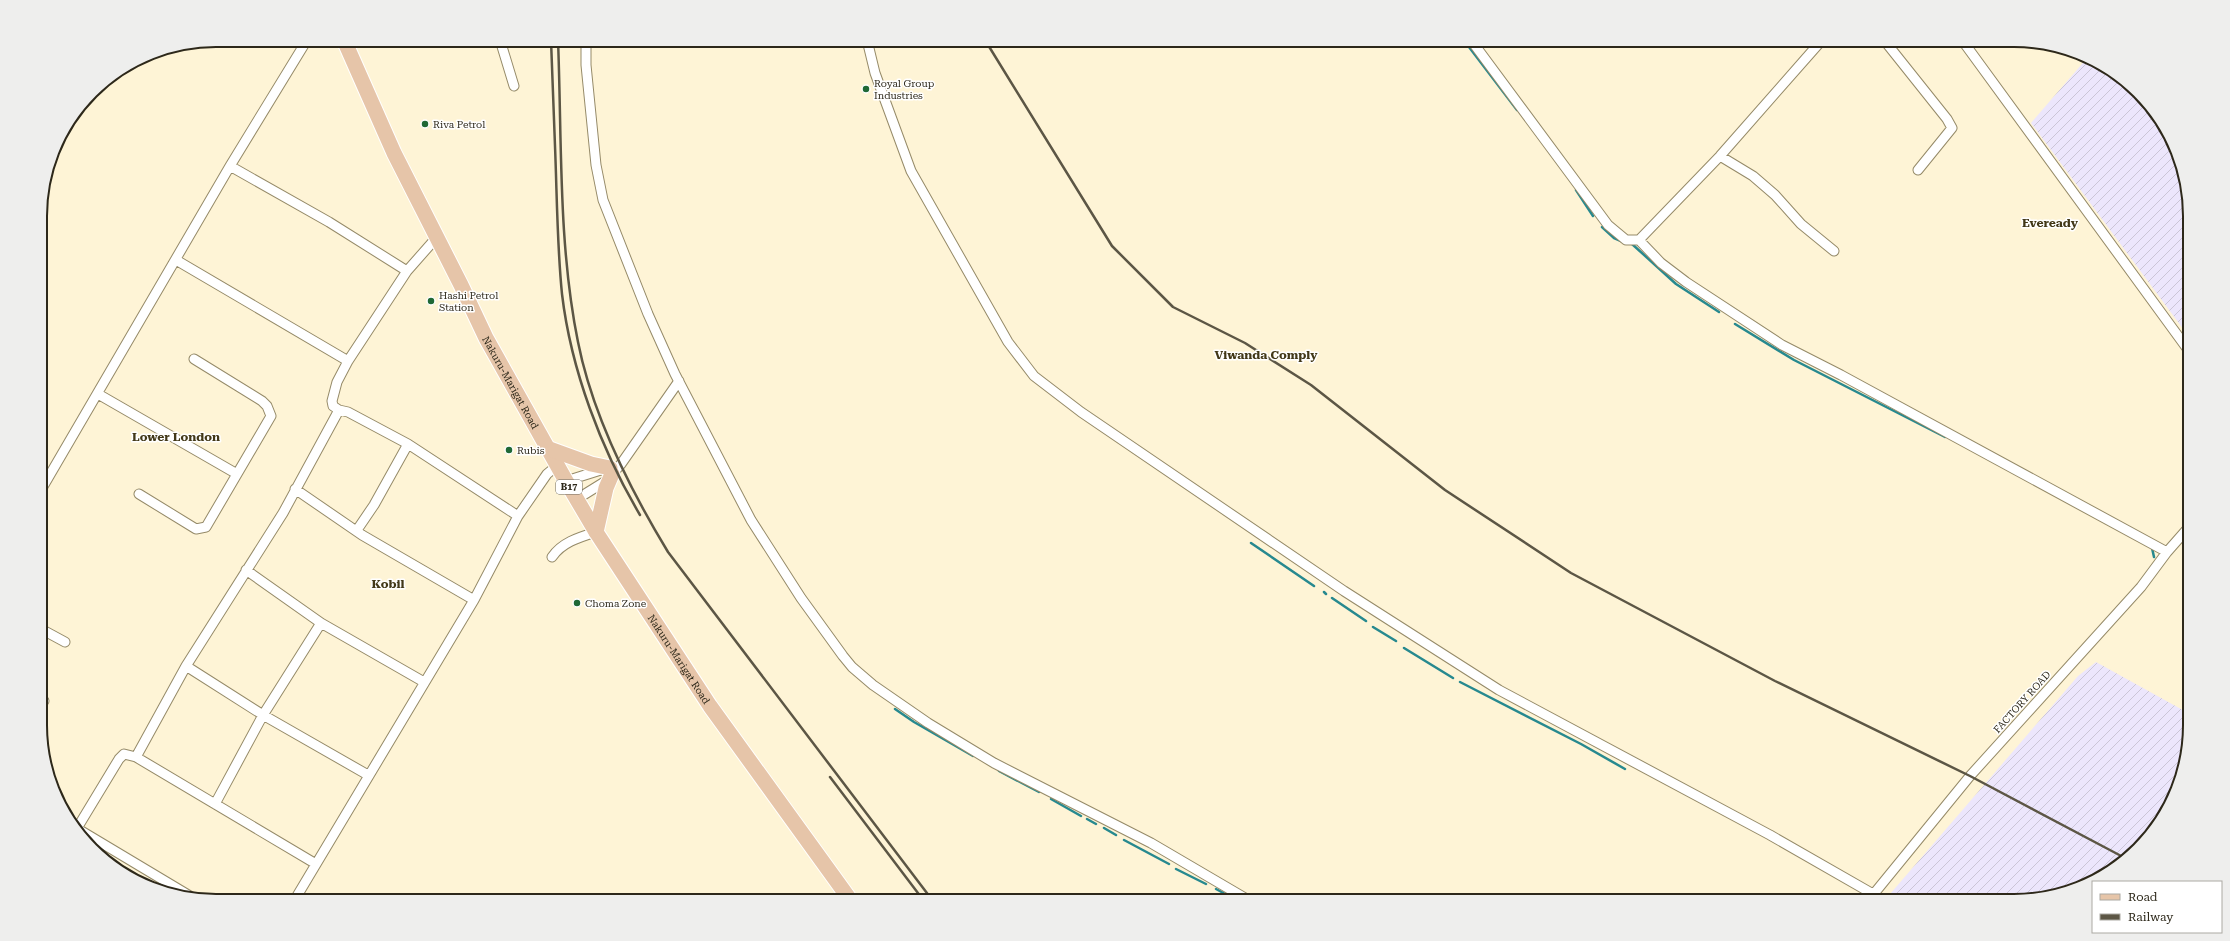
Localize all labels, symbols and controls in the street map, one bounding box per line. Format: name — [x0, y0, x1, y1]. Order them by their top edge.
place label: Royal Group Industries — [874, 78, 935, 101]
marker: Royal Group Industries — [861, 84, 871, 94]
marker: Riva Petrol — [420, 119, 430, 129]
place label: Riva Petrol — [433, 119, 485, 130]
district label: Eveready — [2022, 216, 2079, 230]
place label: Hashi Petrol Station — [439, 290, 498, 313]
marker: Hashi Petrol Station — [426, 296, 436, 306]
street label: Nakuru-Marigat Road — [480, 334, 541, 431]
district label: Viwanda Comply — [1214, 348, 1318, 362]
district label: Lower London — [132, 430, 220, 444]
marker: Rubis — [504, 445, 514, 455]
place label: Rubis — [517, 445, 545, 456]
road number: B17 — [556, 480, 582, 494]
district label: Kobil — [372, 577, 404, 591]
marker: Choma Zone — [572, 598, 582, 608]
place label: Choma Zone — [585, 598, 647, 609]
street label: Nakuru-Marigat Road — [646, 612, 713, 706]
street label: FACTORY ROAD — [1991, 669, 2053, 735]
legend — [2092, 881, 2222, 933]
text: Road — [2128, 890, 2158, 904]
text: Railway — [2128, 910, 2174, 924]

